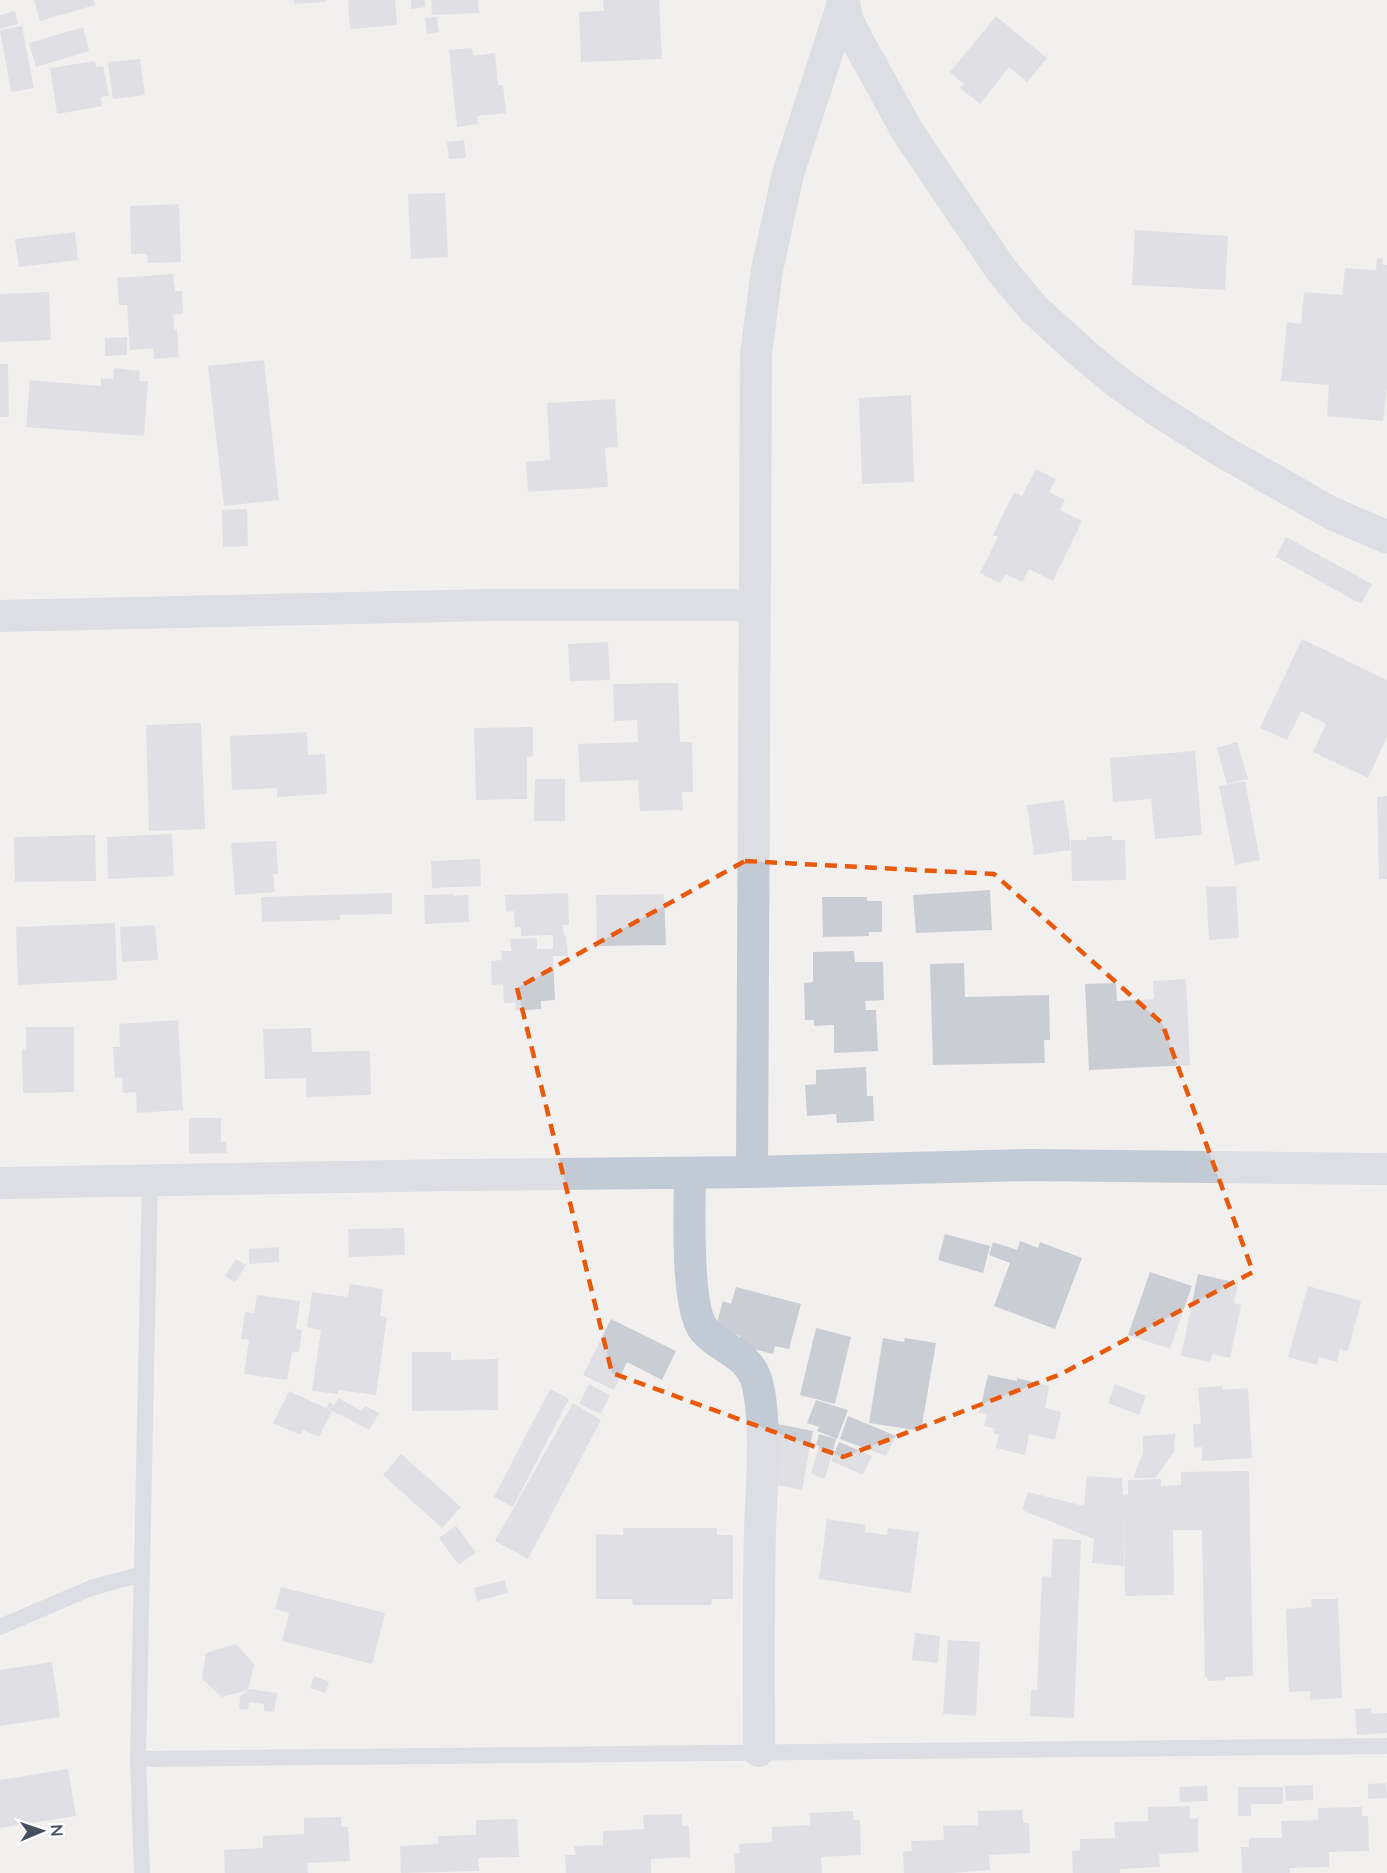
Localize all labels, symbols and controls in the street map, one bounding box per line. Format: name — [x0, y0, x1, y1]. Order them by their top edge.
north arrow — [12, 1801, 72, 1861]
text: N — [48, 1824, 67, 1837]

